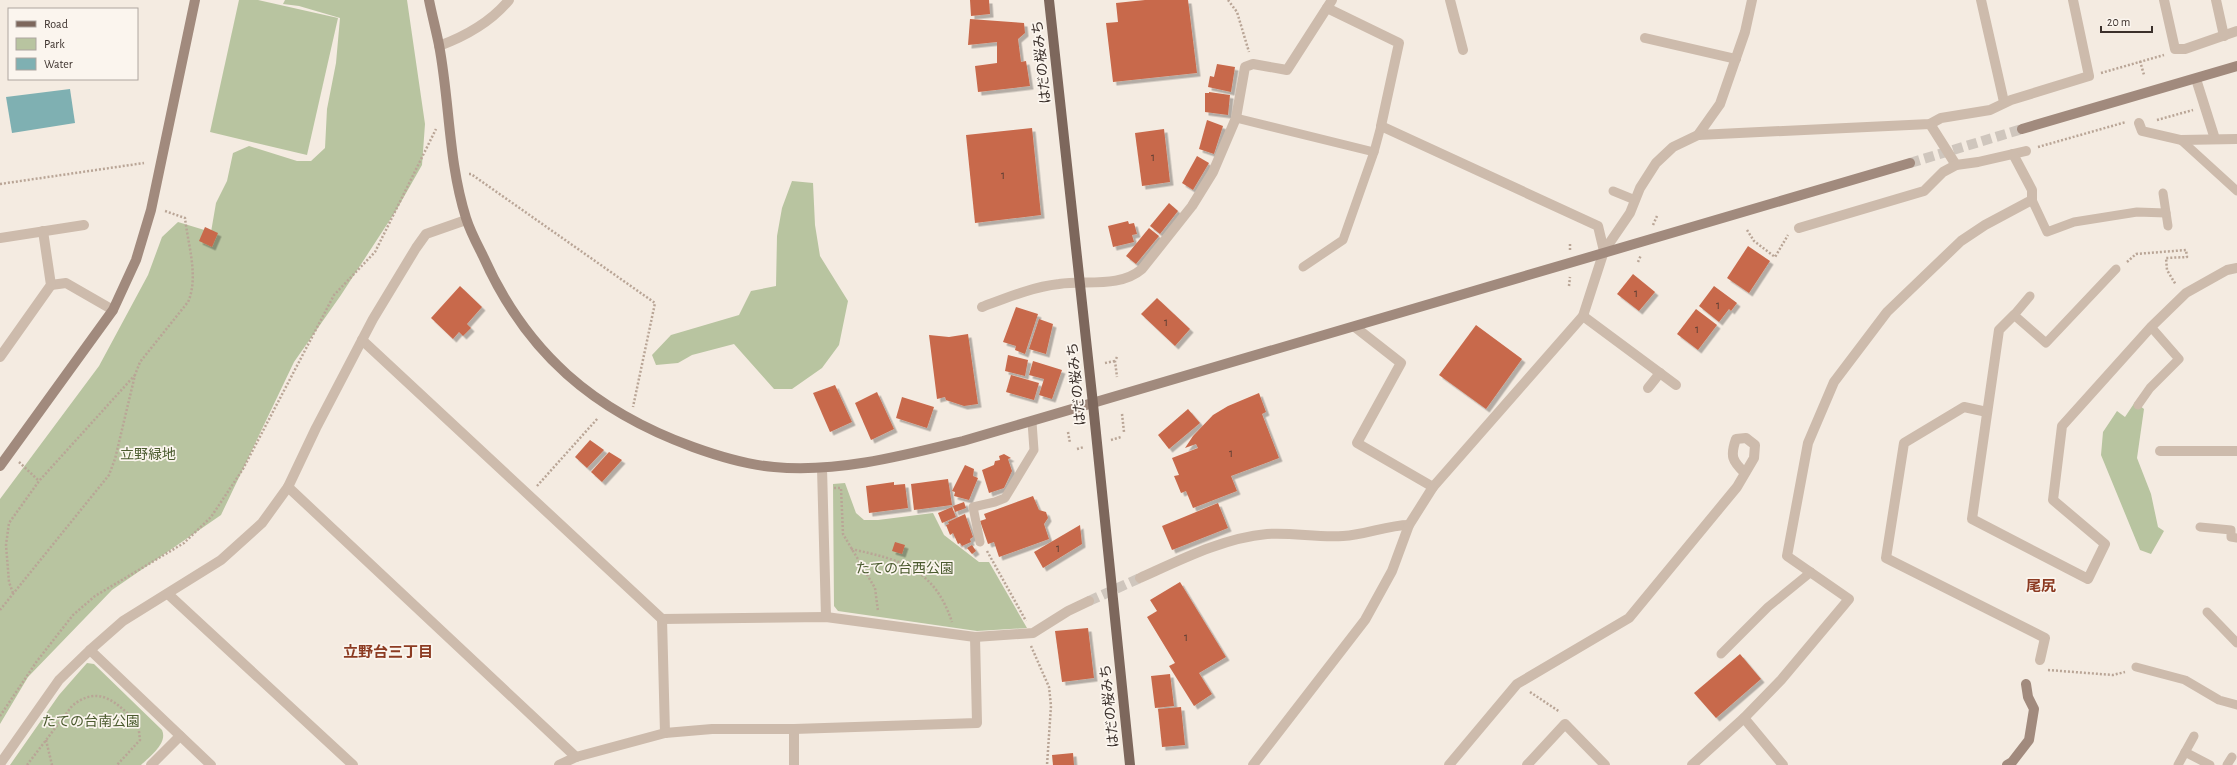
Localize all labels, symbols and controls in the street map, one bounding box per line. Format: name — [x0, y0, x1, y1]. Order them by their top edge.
legend — [8, 8, 138, 80]
scale bar — [2101, 8, 2152, 34]
text: 20 m — [2107, 16, 2130, 28]
text: Road — [44, 18, 68, 30]
street label: はだの桜みち — [1030, 20, 1053, 104]
text: Park — [44, 38, 65, 50]
text: Water — [44, 58, 73, 70]
house number: 1 — [1151, 151, 1155, 163]
house number: 1 — [1001, 169, 1005, 181]
house number: 1 — [1634, 287, 1638, 299]
house number: 1 — [1716, 299, 1720, 311]
house number: 1 — [1164, 316, 1168, 328]
house number: 1 — [1695, 323, 1699, 335]
street label: はだの桜みち — [1065, 342, 1088, 426]
park label: 立野緑地 — [120, 447, 176, 462]
house number: 1 — [1229, 447, 1233, 459]
house number: 1 — [1056, 542, 1060, 554]
park label: たての台西公園 — [856, 560, 954, 576]
district label: 尾尻 — [2026, 579, 2056, 594]
house number: 1 — [1184, 631, 1188, 643]
district label: 立野台三丁目 — [343, 644, 433, 660]
street label: はだの桜みち — [1098, 664, 1121, 748]
park label: たての台南公園 — [42, 713, 140, 729]

